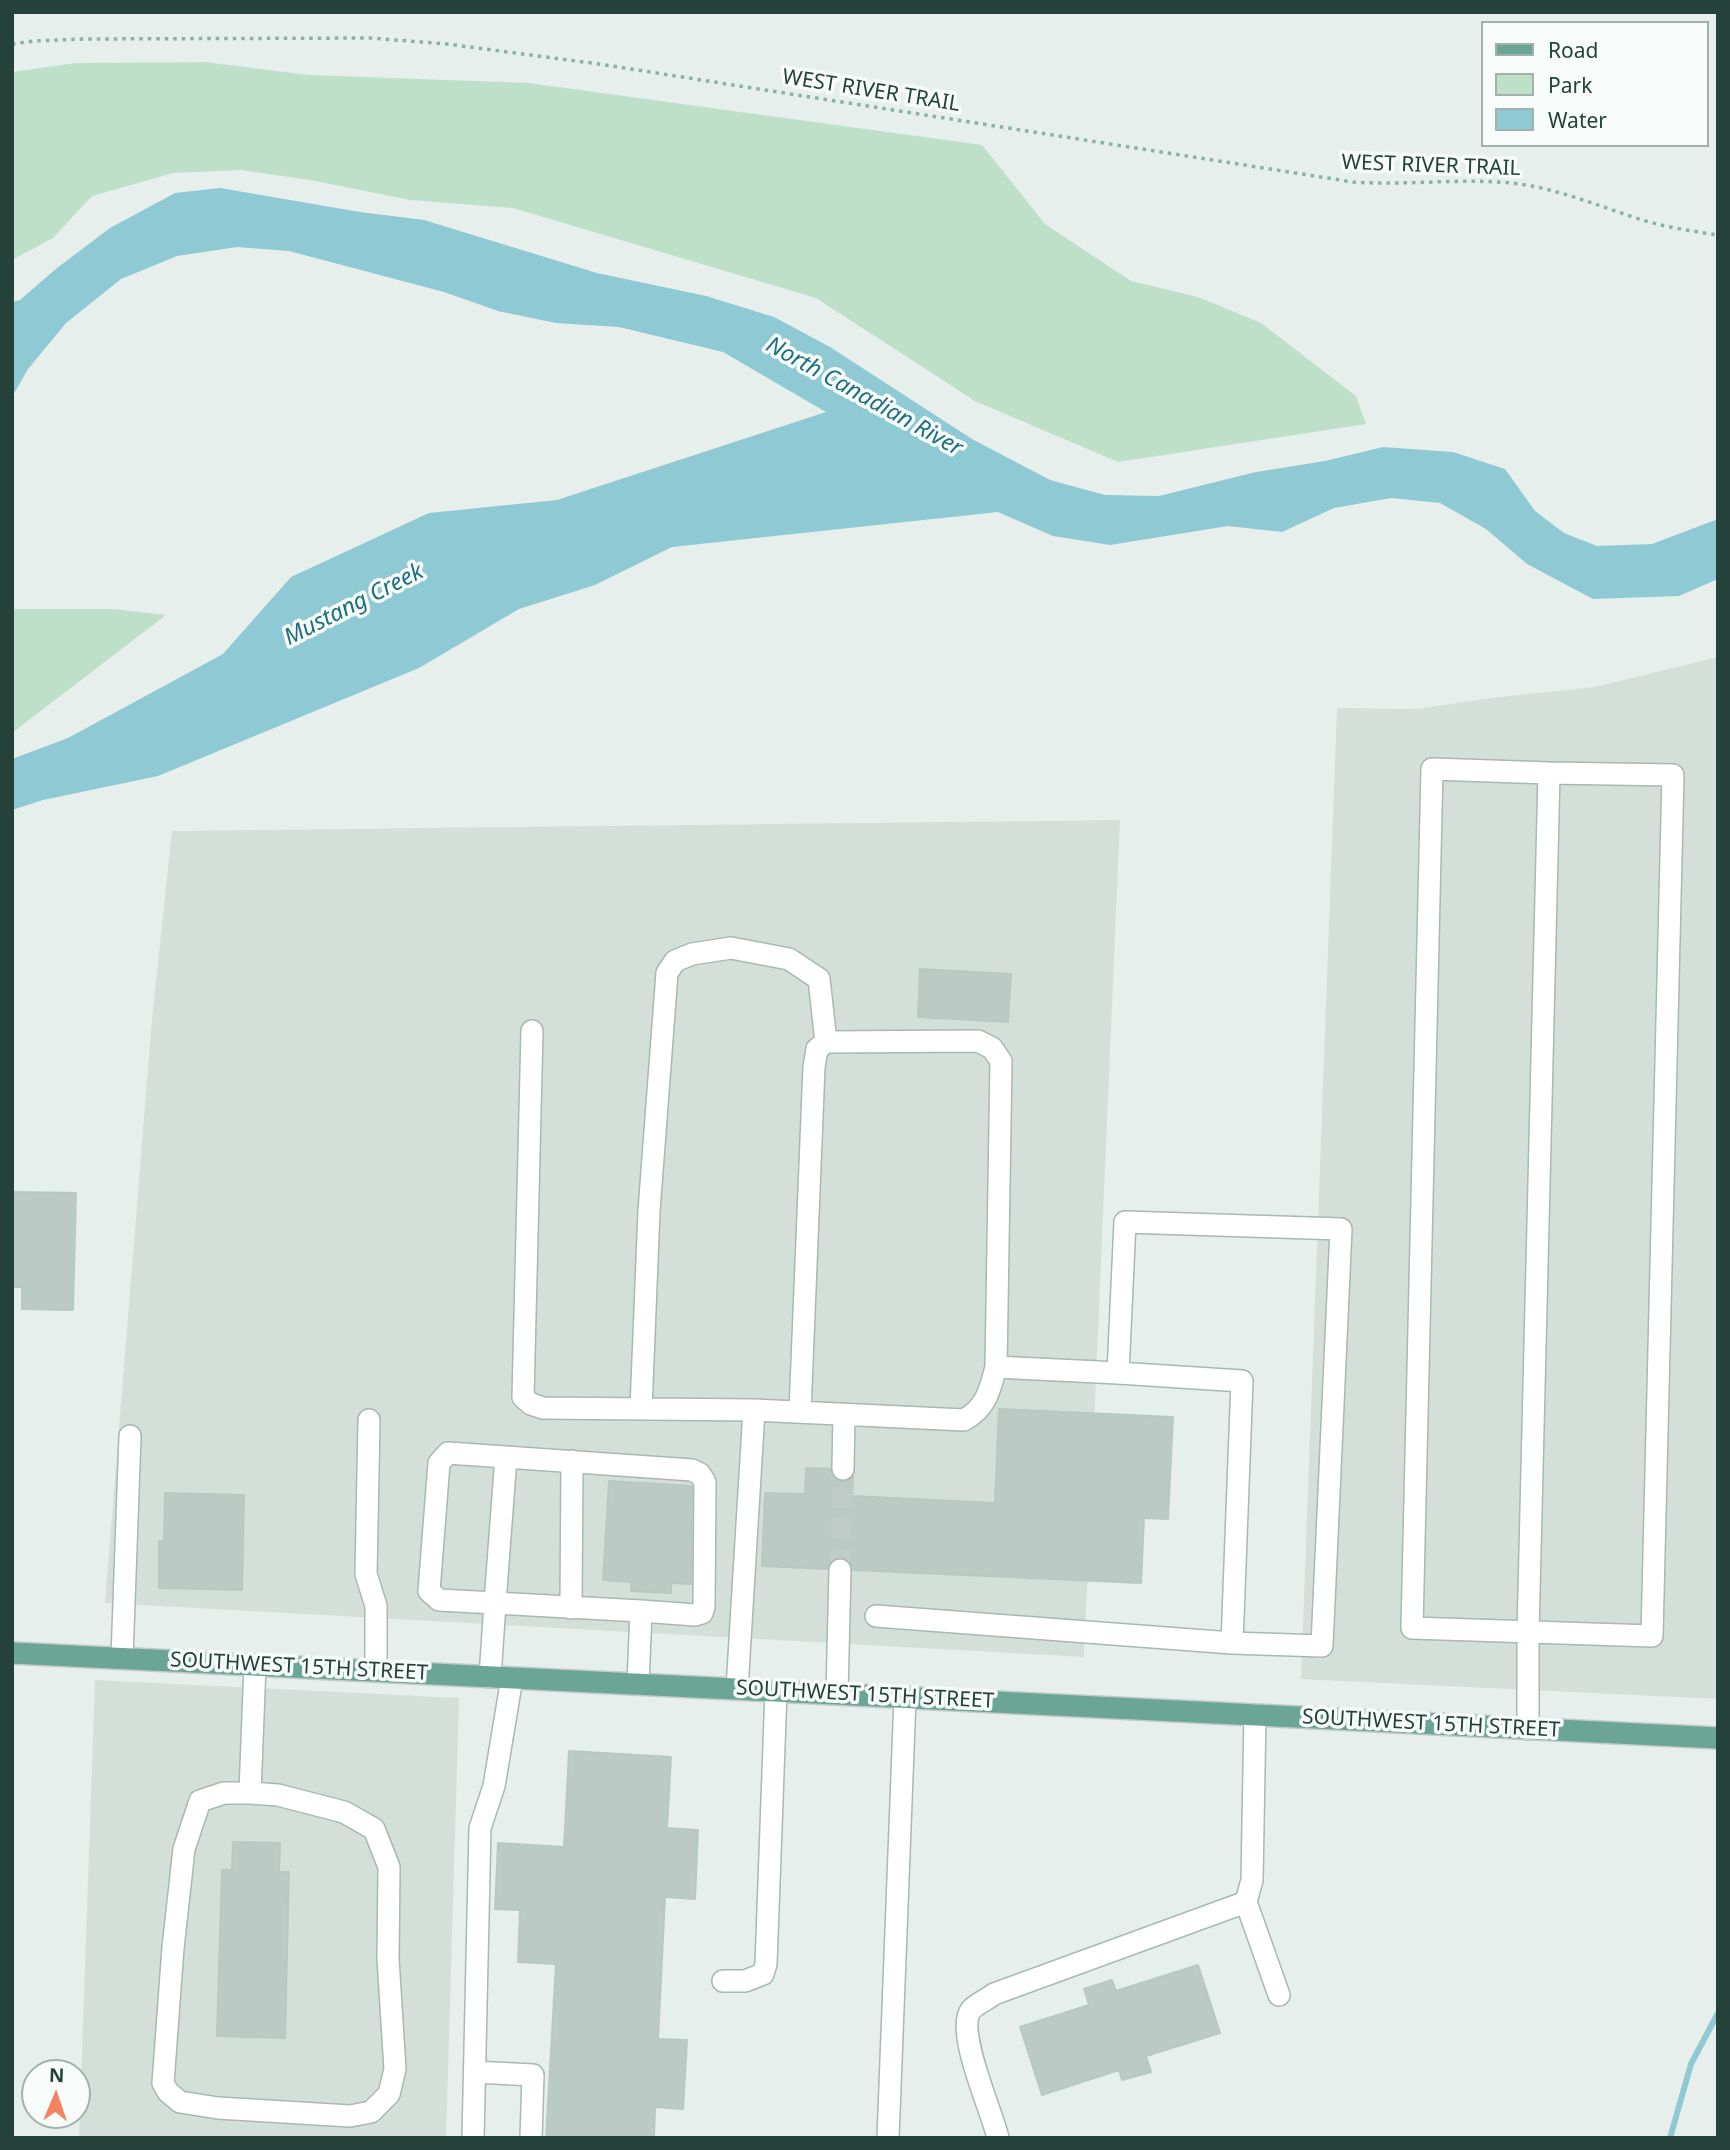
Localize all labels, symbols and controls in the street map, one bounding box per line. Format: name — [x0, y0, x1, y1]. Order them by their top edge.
legend — [1482, 21, 1709, 147]
text: Road — [1548, 36, 1598, 64]
street label: WEST RIVER TRAIL — [781, 65, 961, 117]
text: Park — [1548, 71, 1592, 99]
text: Water — [1548, 106, 1607, 134]
street label: WEST RIVER TRAIL — [1341, 150, 1521, 182]
water label: North Canadian River — [761, 332, 967, 462]
water label: Mustang Creek — [280, 558, 428, 652]
street label: SOUTHWEST 15TH STREET — [169, 1648, 429, 1686]
street label: SOUTHWEST 15TH STREET — [735, 1676, 995, 1714]
street label: SOUTHWEST 15TH STREET — [1301, 1705, 1561, 1743]
north arrow — [21, 2059, 91, 2129]
text: N — [48, 2062, 65, 2088]

